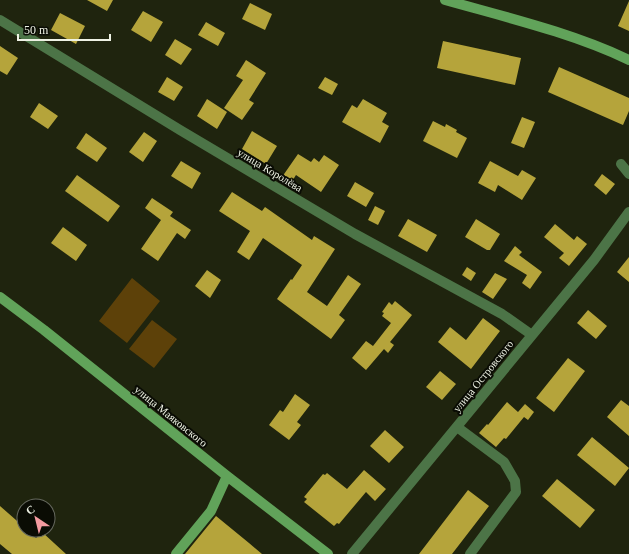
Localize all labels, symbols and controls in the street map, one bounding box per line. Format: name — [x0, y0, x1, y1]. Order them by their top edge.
scale bar — [18, 16, 110, 42]
text: 50 m — [24, 23, 49, 37]
street label: улица Королёва — [235, 146, 305, 194]
street label: улица Островского — [450, 337, 516, 414]
street label: улица Маяковского — [132, 383, 210, 449]
north arrow — [16, 498, 56, 538]
text: С — [24, 503, 37, 517]

